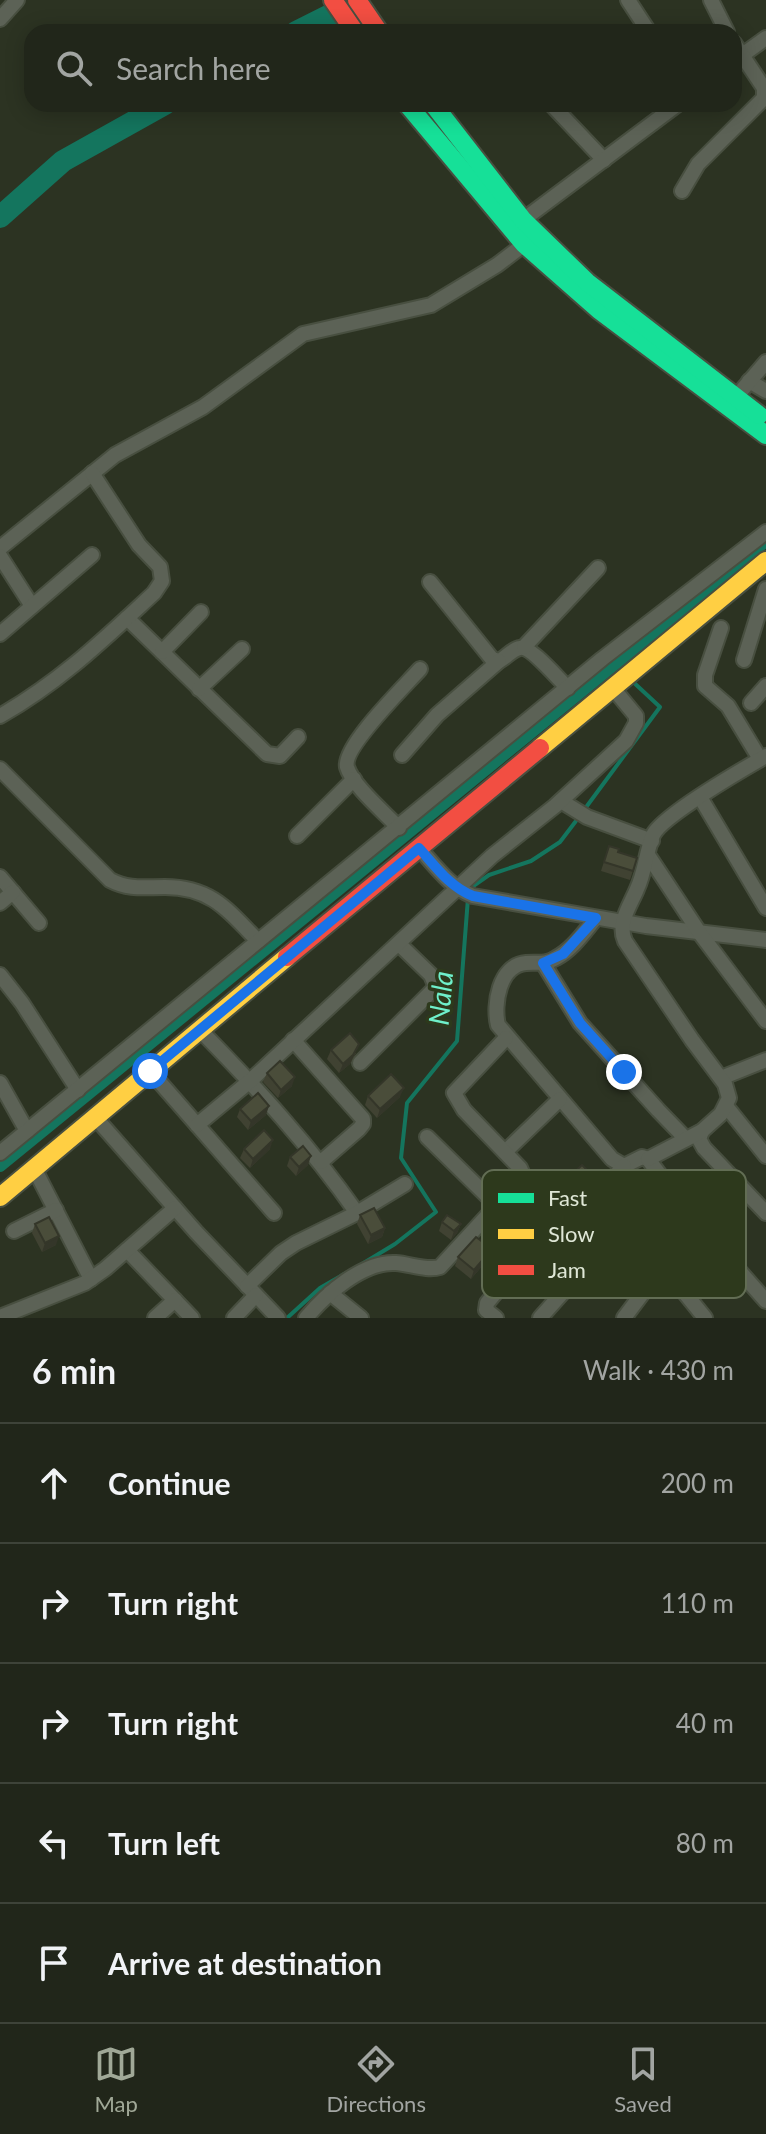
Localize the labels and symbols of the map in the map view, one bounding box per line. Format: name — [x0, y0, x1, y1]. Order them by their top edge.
water label: Nala — [421, 969, 459, 1027]
route start — [132, 1053, 168, 1089]
route end — [606, 1054, 642, 1090]
legend — [482, 1170, 746, 1298]
text: Fast — [548, 1184, 587, 1211]
text: Slow — [548, 1220, 595, 1247]
text: Jam — [548, 1256, 586, 1283]

